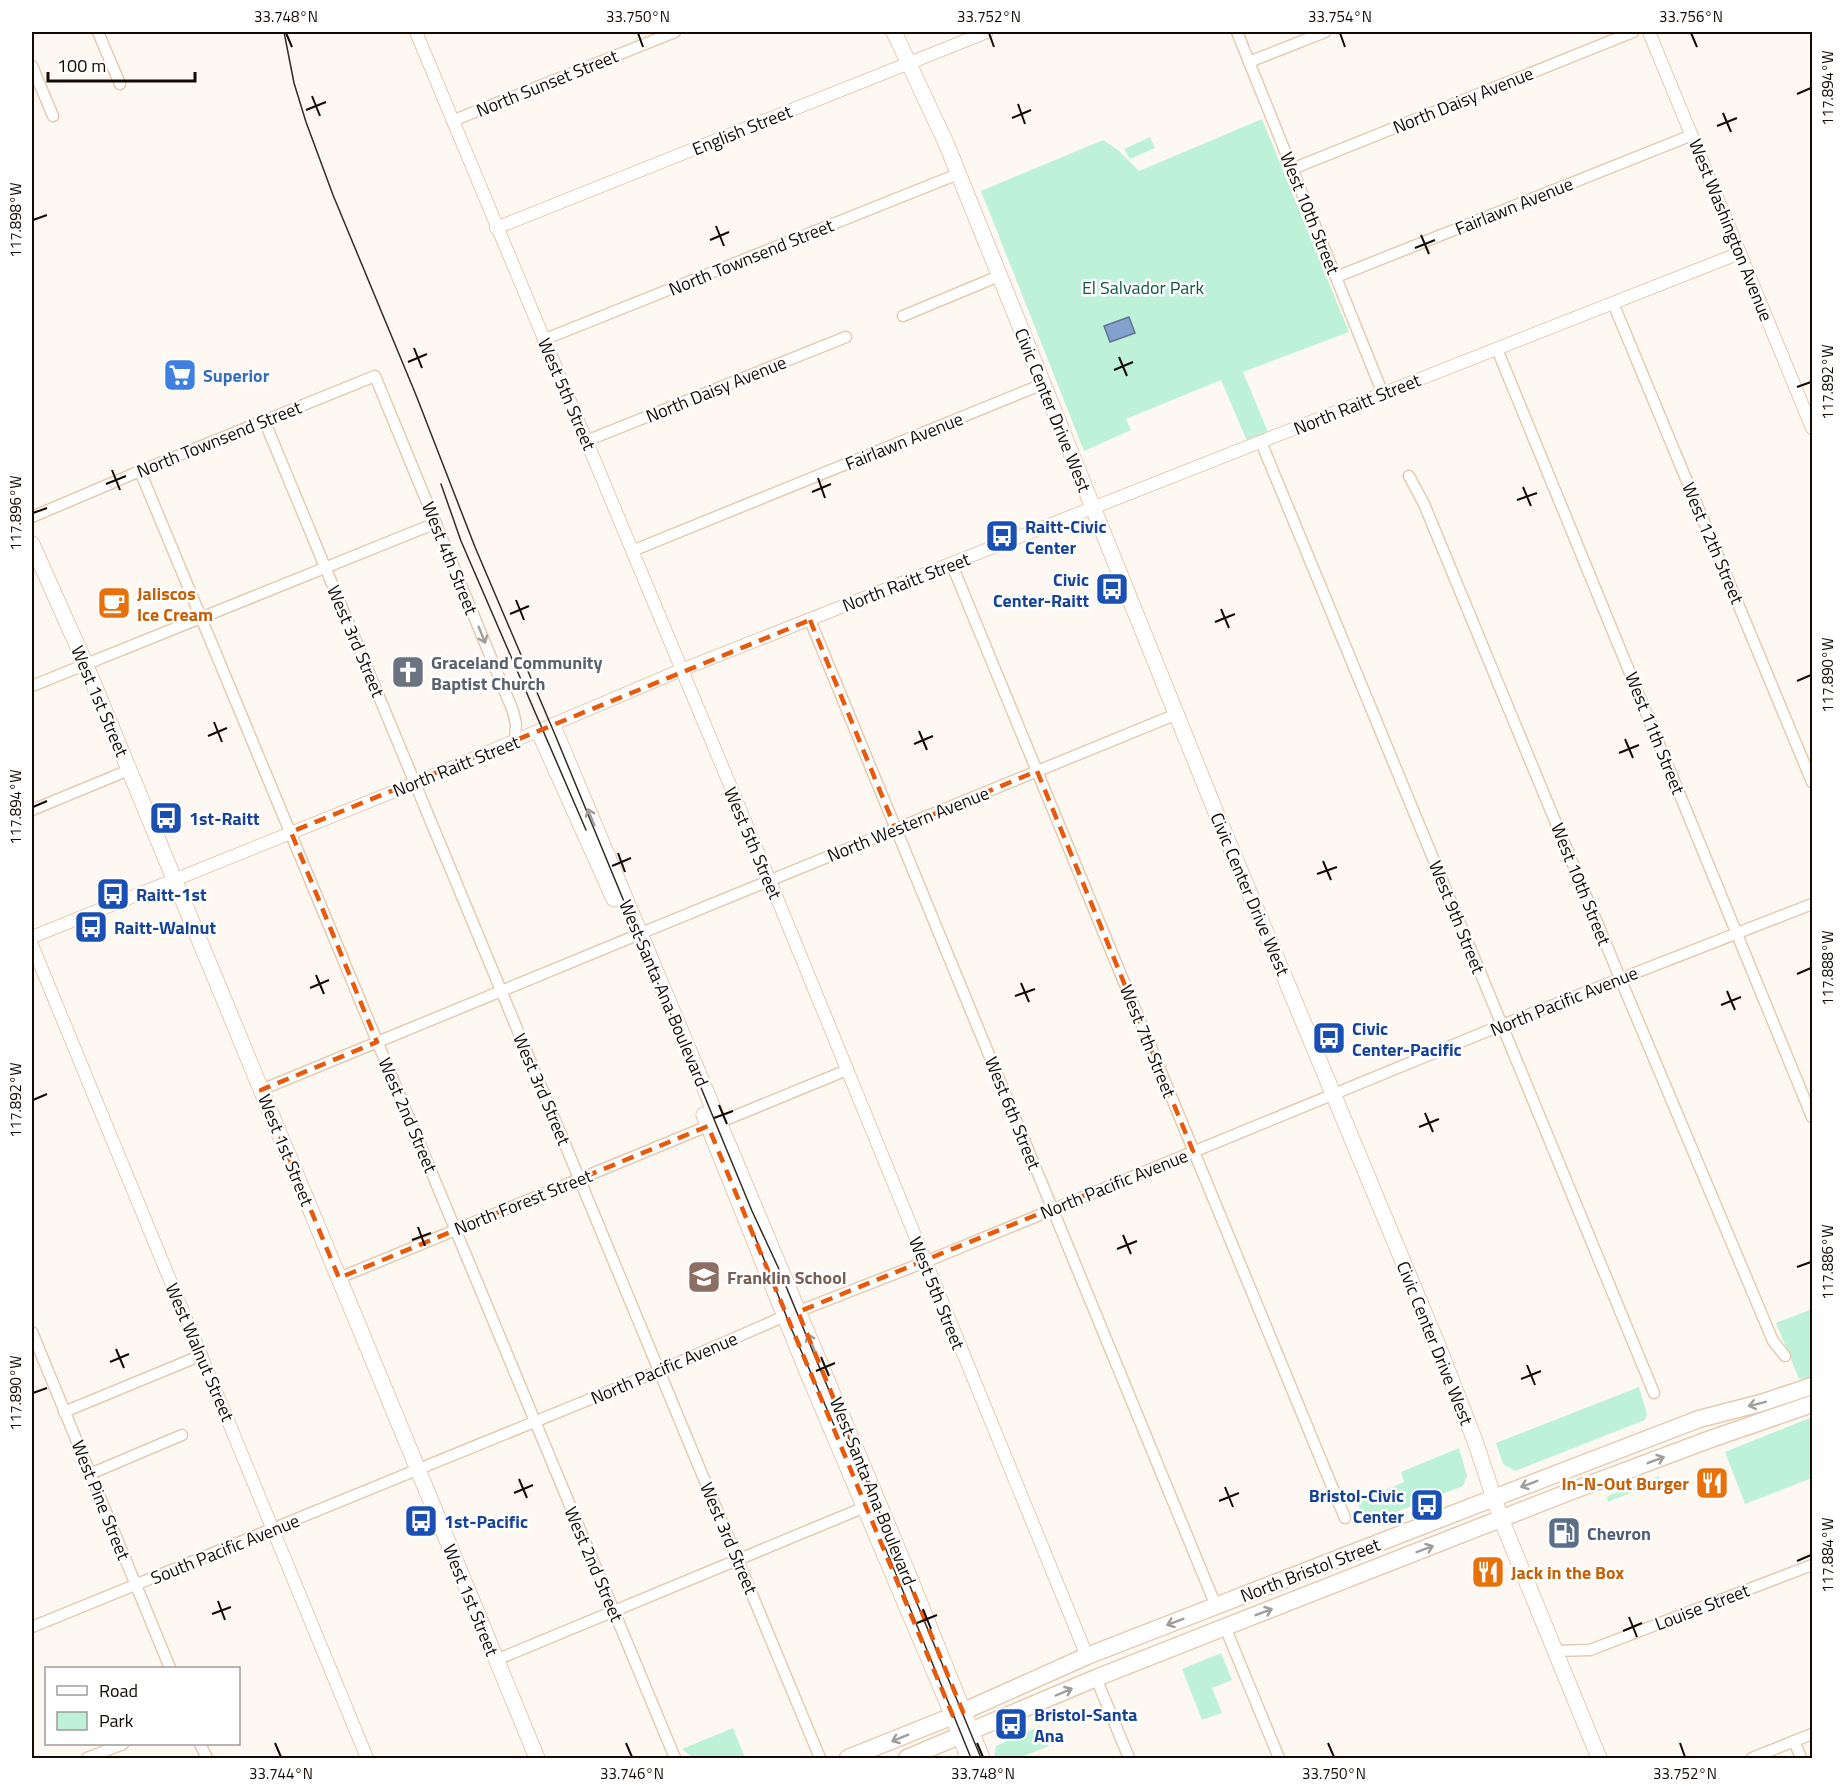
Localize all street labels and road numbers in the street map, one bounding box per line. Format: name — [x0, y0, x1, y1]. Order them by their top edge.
street label: North Sunset Street — [472, 42, 623, 124]
street label: North Daisy Avenue — [1389, 59, 1537, 141]
street label: English Street — [688, 97, 797, 162]
street label: West Washington Avenue — [1682, 135, 1780, 325]
street label: West 10th Street — [1273, 148, 1347, 279]
street label: Fairlawn Avenue — [1451, 170, 1577, 242]
street label: North Townsend Street — [665, 211, 838, 302]
street label: Civic Center Drive West — [1008, 324, 1099, 497]
street label: West 5th Street — [531, 334, 603, 455]
street label: North Daisy Avenue — [642, 348, 790, 430]
street label: North Raitt Street — [1289, 366, 1425, 442]
street label: North Townsend Street — [133, 393, 306, 484]
street label: Fairlawn Avenue — [841, 405, 967, 477]
street label: West 12th Street — [1675, 478, 1751, 609]
street label: West 4th Street — [415, 497, 485, 619]
street label: North Raitt Street — [838, 545, 974, 619]
street label: West 3rd Street — [320, 581, 392, 702]
street label: West 1st Street — [64, 641, 136, 761]
street label: West 11th Street — [1618, 668, 1692, 799]
street label: North Raitt Street — [388, 728, 524, 804]
street label: North Western Avenue — [823, 779, 993, 869]
street label: West 5th Street — [717, 783, 789, 904]
street label: Civic Center Drive West — [1203, 808, 1297, 980]
street label: West 10th Street — [1544, 819, 1618, 950]
street label: West 9th Street — [1422, 856, 1492, 978]
street label: West Santa Ana Boulevard — [612, 895, 716, 1091]
street label: North Pacific Avenue — [1486, 959, 1642, 1043]
street label: West 7th Street — [1113, 980, 1183, 1102]
street label: West 3rd Street — [506, 1029, 578, 1150]
street label: West 6th Street — [978, 1052, 1048, 1174]
street label: West 2nd Street — [372, 1053, 445, 1177]
street label: West 1st Street — [251, 1090, 321, 1211]
street label: North Pacific Avenue — [1036, 1142, 1192, 1226]
street label: North Forest Street — [450, 1162, 597, 1242]
street label: West 5th Street — [902, 1232, 972, 1354]
street label: Civic Center Drive West — [1390, 1257, 1481, 1430]
street label: West Walnut Street — [159, 1279, 242, 1426]
street label: North Pacific Avenue — [586, 1325, 742, 1411]
street label: West Santa Ana Boulevard — [823, 1393, 923, 1589]
street label: West Pine Street — [65, 1436, 138, 1565]
street label: West 3rd Street — [693, 1478, 765, 1599]
street label: West 2nd Street — [558, 1502, 631, 1626]
street label: South Pacific Avenue — [147, 1507, 303, 1591]
street label: North Bristol Street — [1236, 1531, 1384, 1609]
street label: West 1st Street — [436, 1540, 506, 1661]
street label: Louise Street — [1651, 1576, 1754, 1637]

